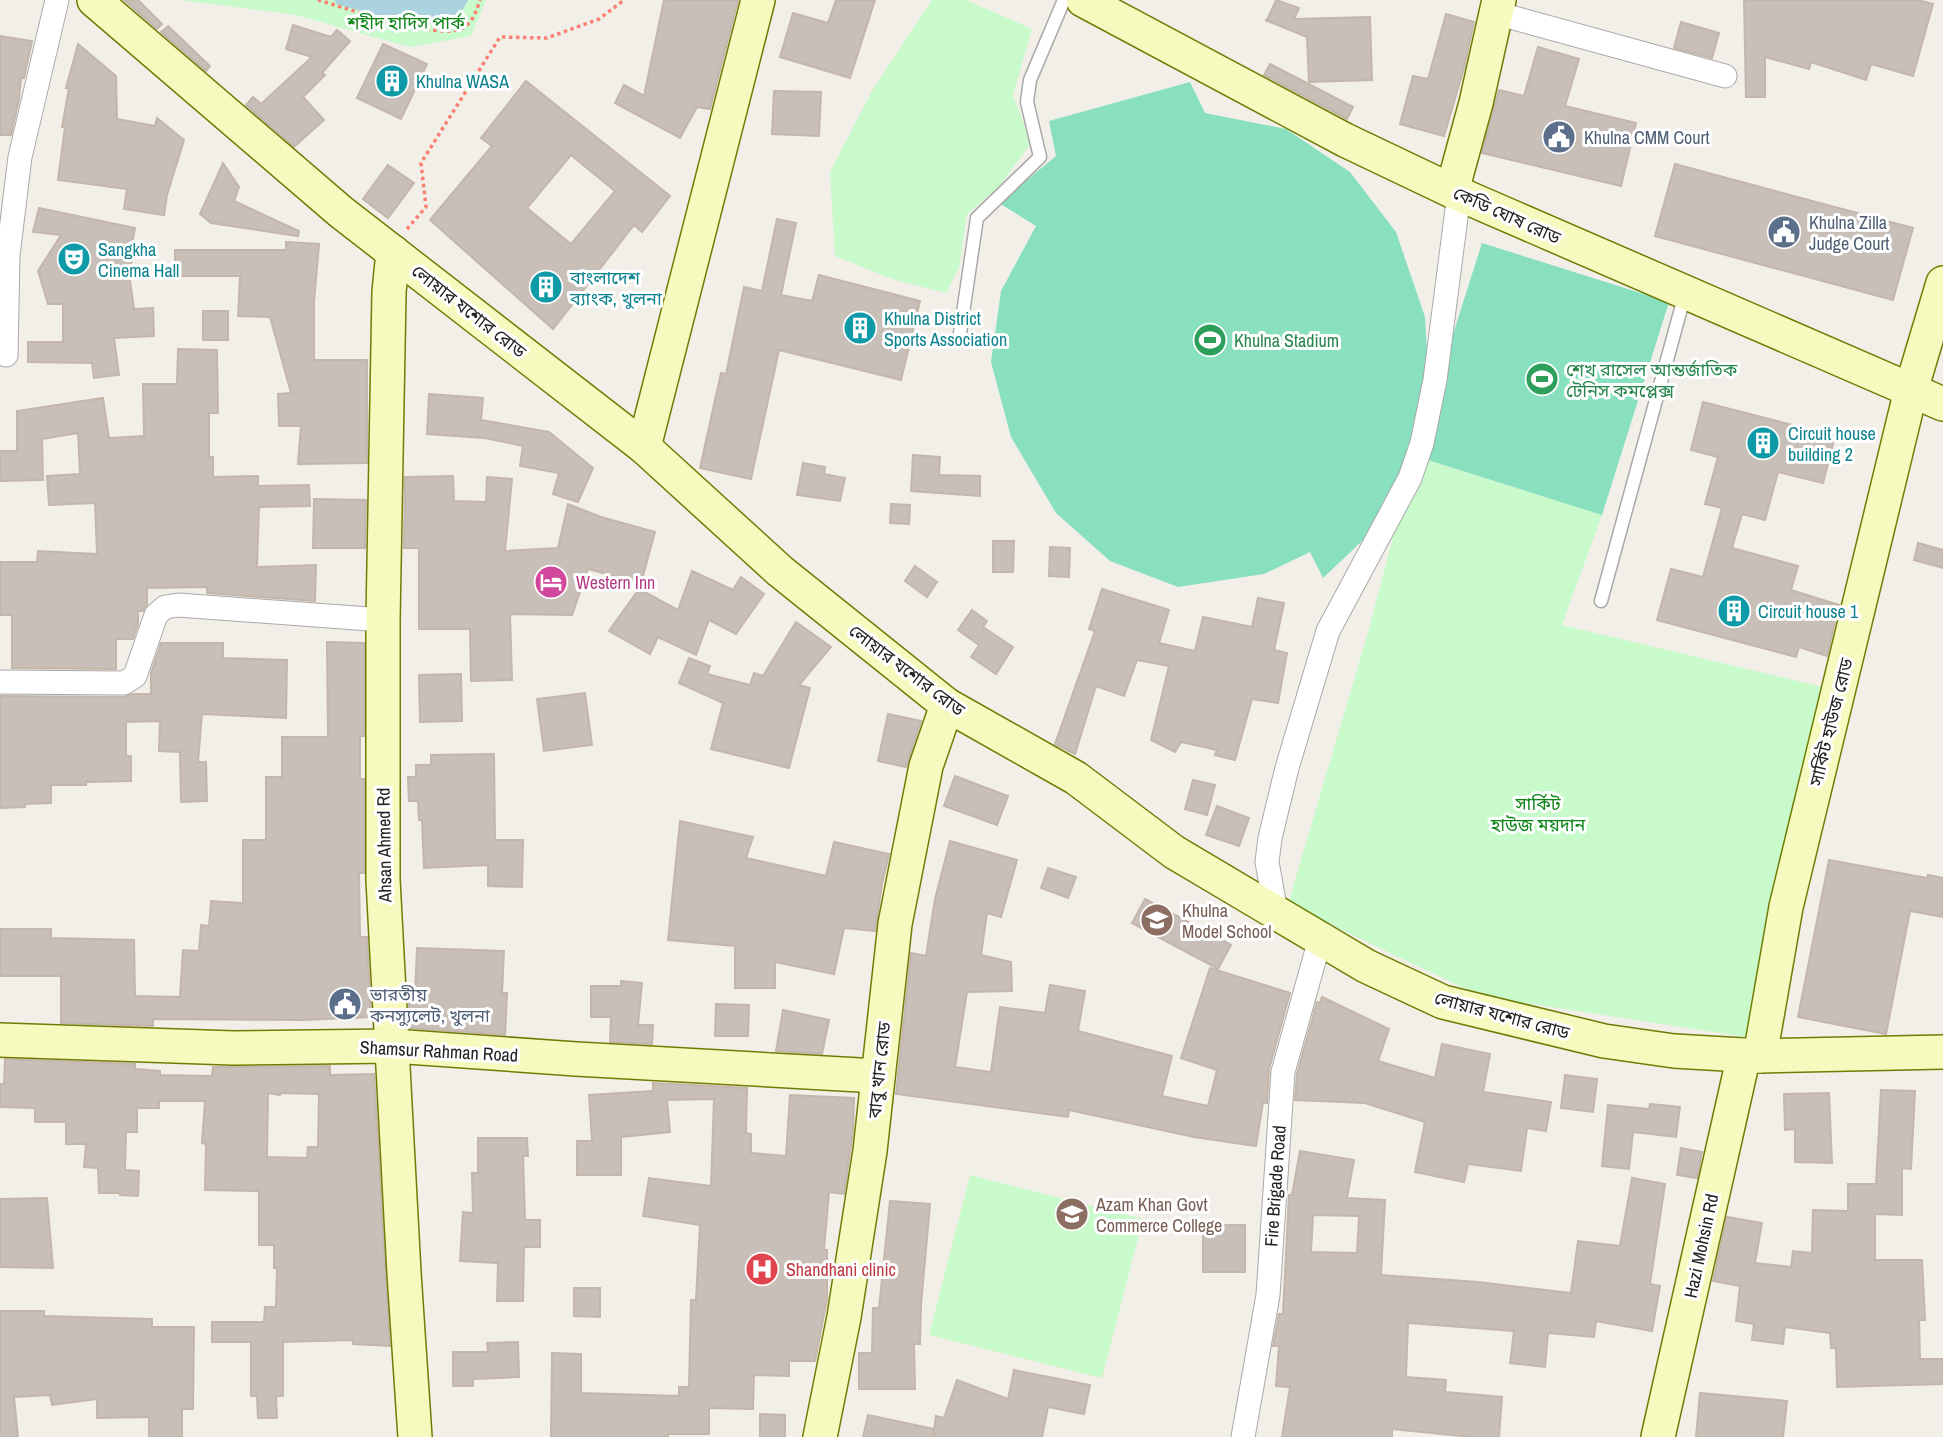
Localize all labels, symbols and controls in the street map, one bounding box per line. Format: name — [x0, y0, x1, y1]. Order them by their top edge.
park label: শহীদ হাদিস পার্ক — [346, 10, 465, 35]
building icon: Khulna WASA — [373, 62, 411, 100]
place label: Khulna WASA — [416, 69, 509, 94]
public building icon: Khulna CMM Court — [1540, 118, 1578, 156]
place label: Khulna CMM Court — [1584, 125, 1710, 150]
street label: কেডি ঘোষ রোড — [1449, 180, 1565, 250]
place label: Khulna Zilla Judge Court — [1809, 210, 1889, 256]
public building icon: Khulna Zilla Judge Court — [1765, 213, 1803, 251]
place label: Sangkha Cinema Hall — [98, 237, 179, 283]
theatre icon: Sangkha Cinema Hall — [55, 240, 93, 278]
street label: লোয়ার যশোর রোড — [407, 258, 532, 364]
place label: বাংলাদেশ ব্যাংক, খুলনা — [569, 265, 662, 311]
building icon: বাংলাদেশ ব্যাংক, খুলনা — [527, 268, 565, 306]
place label: Khulna District Sports Association — [884, 306, 1007, 352]
building icon: Khulna District Sports Association — [841, 309, 879, 347]
sports icon: Khulna Stadium — [1191, 321, 1229, 359]
place label: Khulna Stadium — [1234, 328, 1339, 353]
place label: শেখ রাসেল আন্তর্জাতিক টেনিস কমপ্লেক্স — [1566, 357, 1738, 403]
sports icon: শেখ রাসেল আন্তর্জাতিক টেনিস কমপ্লেক্স — [1523, 360, 1561, 398]
place label: Circuit house building 2 — [1788, 421, 1876, 467]
building icon: Circuit house building 2 — [1744, 424, 1782, 462]
hotel icon: Western Inn — [532, 563, 570, 601]
place label: Western Inn — [576, 570, 655, 595]
building icon: Circuit house 1 — [1715, 592, 1753, 630]
place label: Circuit house 1 — [1758, 599, 1859, 624]
street label: লোয়ার যশোর রোড — [844, 618, 970, 722]
street label: সার্কিট হাউজ রোড — [1803, 655, 1859, 790]
street label: Ahsan Ahmed Rd — [370, 787, 398, 904]
park label: সার্কিট হাউজ ময়দান — [1490, 791, 1587, 837]
place label: Khulna Model School — [1182, 898, 1271, 944]
school or university icon: Khulna Model School — [1138, 901, 1176, 939]
place label: ভারতীয় কনস্যুলেট, খুলনা — [369, 982, 490, 1028]
public building icon: ভারতীয় কনস্যুলেট, খুলনা — [326, 985, 364, 1023]
street label: লোয়ার যশোর রোড — [1432, 985, 1573, 1045]
street label: বাবু খান রোড — [861, 1020, 897, 1120]
street label: Shamsur Rahman Road — [359, 1034, 519, 1068]
street label: Fire Brigade Road — [1258, 1125, 1292, 1247]
place label: Azam Khan Govt Commerce College — [1095, 1192, 1222, 1238]
street label: Hazi Mohsin Rd — [1678, 1192, 1724, 1300]
school or university icon: Azam Khan Govt Commerce College — [1053, 1195, 1091, 1233]
hospital icon: Shandhani clinic — [743, 1250, 781, 1288]
place label: Shandhani clinic — [786, 1257, 896, 1282]

